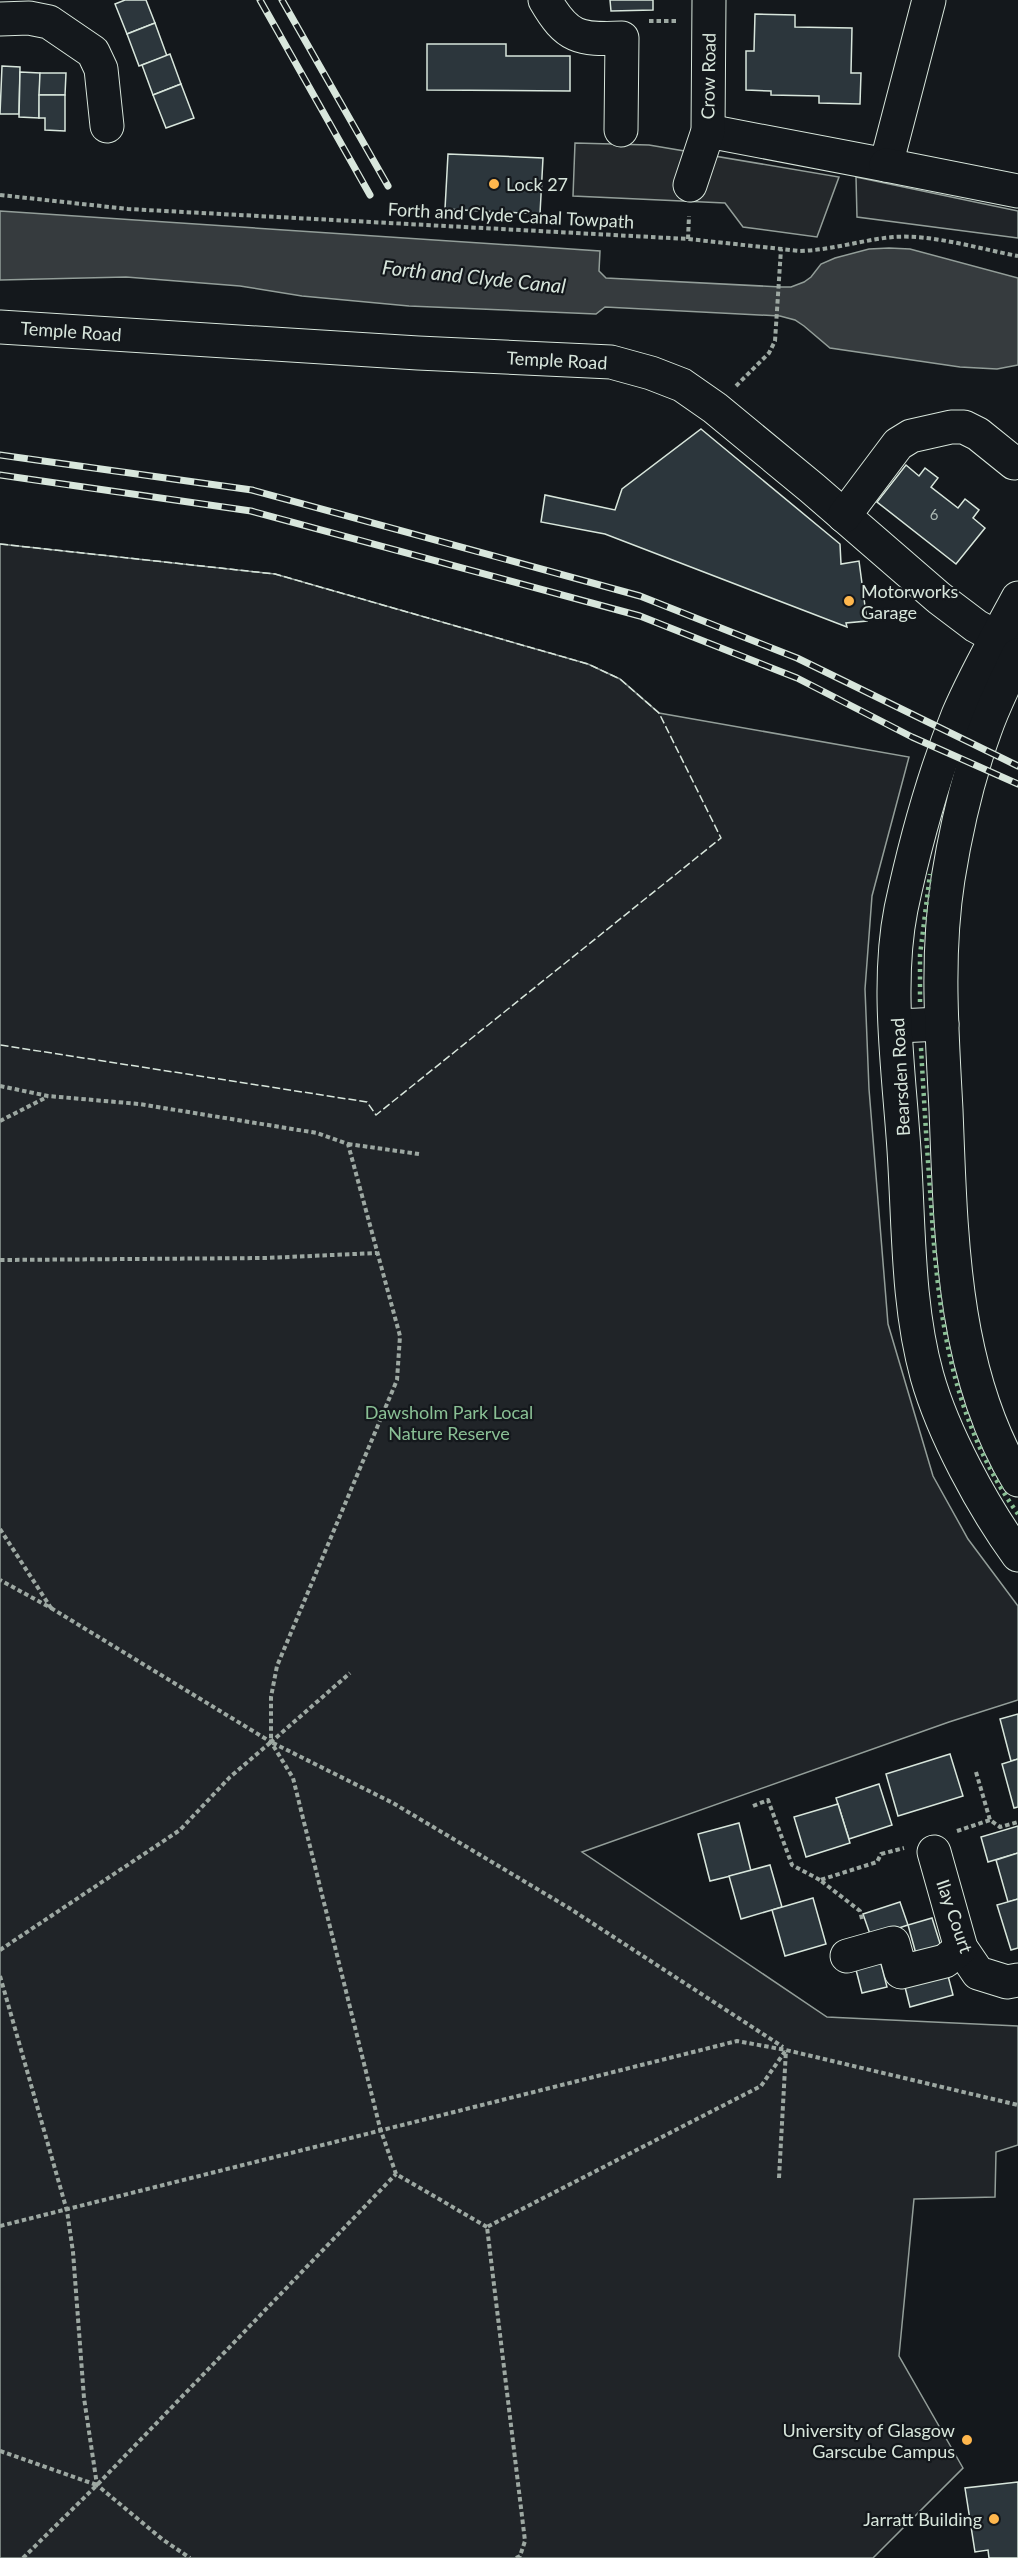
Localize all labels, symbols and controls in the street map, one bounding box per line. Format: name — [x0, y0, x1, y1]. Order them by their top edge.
street label: Crow Road — [696, 33, 720, 119]
place label: Lock 27 — [506, 173, 568, 195]
marker: Lock 27 — [487, 177, 501, 191]
street label: Forth and Clyde Canal Towpath — [387, 198, 635, 232]
water label: Forth and Clyde Canal — [381, 254, 567, 298]
street label: Temple Road — [20, 316, 122, 346]
street label: Temple Road — [506, 346, 608, 374]
house number: 6 — [930, 505, 939, 523]
place label: Motorworks Garage — [861, 580, 959, 623]
marker: Motorworks Garage — [842, 594, 856, 608]
street label: Bearsden Road — [886, 1017, 914, 1137]
park label: Dawsholm Park Local Nature Reserve — [365, 1401, 533, 1444]
street label: Ilay Court — [932, 1876, 978, 1956]
place label: University of Glasgow Garscube Campus — [783, 2419, 955, 2462]
marker: University of Glasgow Garscube Campus — [960, 2433, 974, 2447]
place label: Jarratt Building — [863, 2508, 982, 2530]
marker: Jarratt Building — [987, 2512, 1001, 2526]

